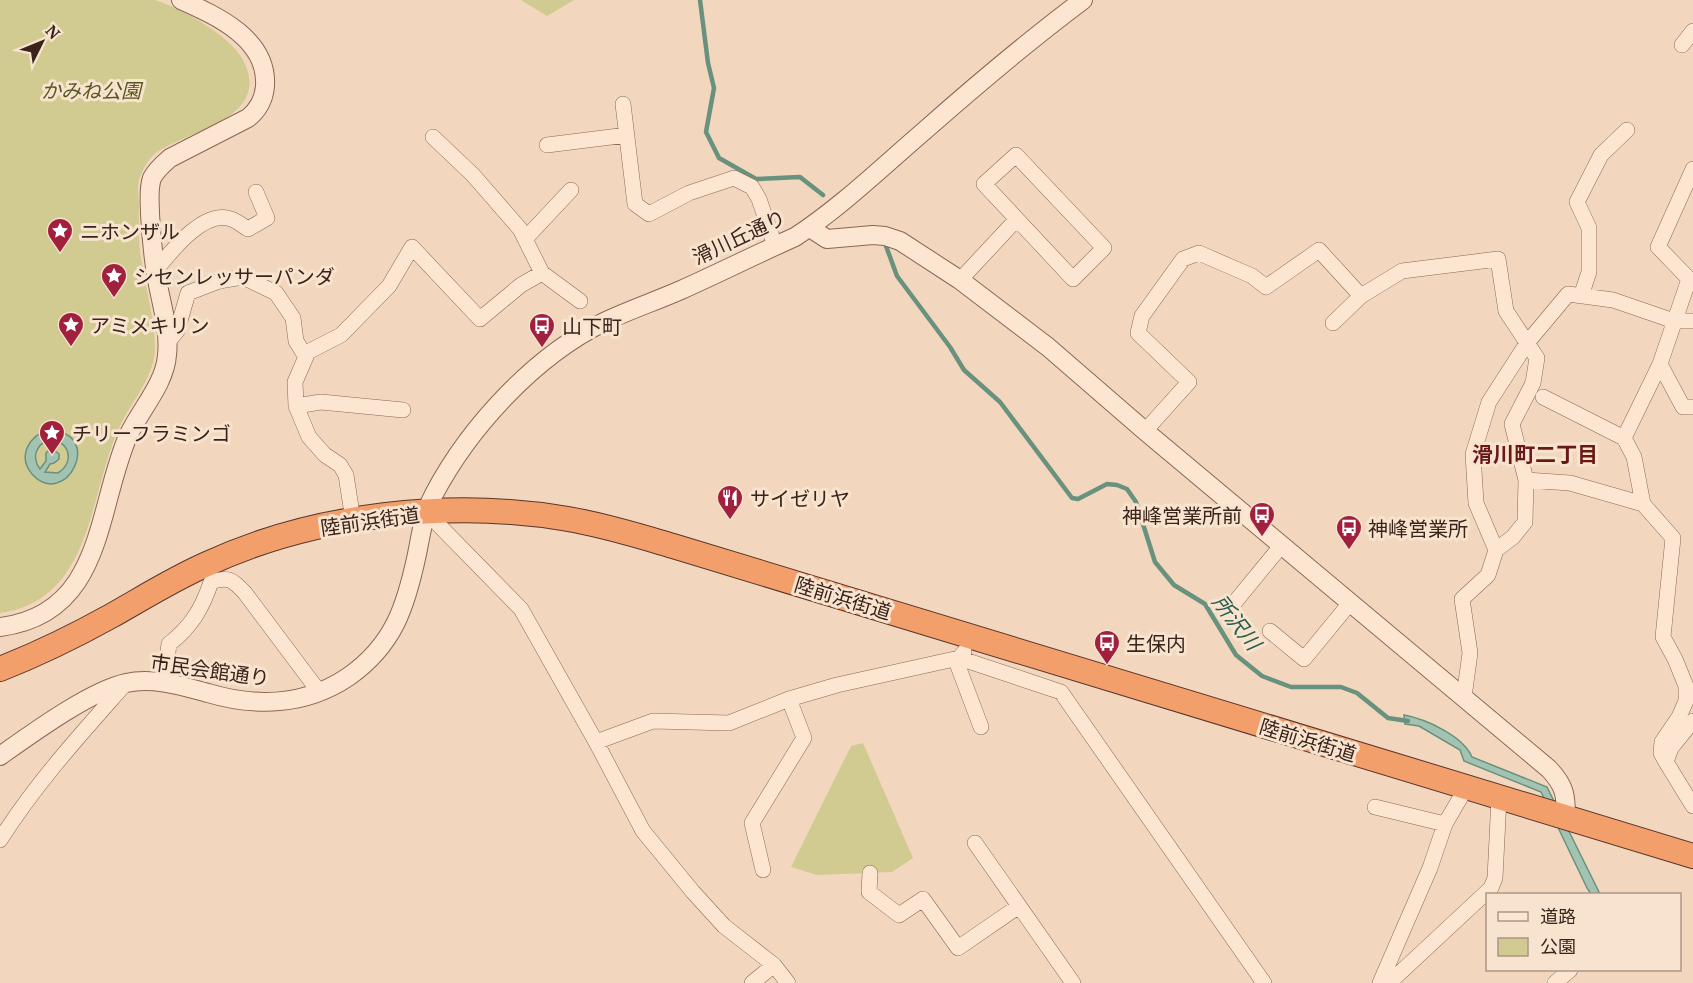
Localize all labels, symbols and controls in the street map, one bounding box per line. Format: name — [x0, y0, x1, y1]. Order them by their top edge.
north arrow — [12, 12, 72, 72]
text: N — [41, 20, 65, 44]
park label: かみね公園 — [41, 77, 144, 104]
street label: 滑川丘通り — [688, 204, 790, 270]
place icon: ニホンザル — [45, 216, 75, 254]
place label: ニホンザル — [80, 218, 180, 245]
place icon: シセンレッサーパンダ — [99, 261, 129, 299]
place label: シセンレッサーパンダ — [134, 263, 335, 290]
place icon: アミメキリン — [56, 310, 86, 348]
bus stop icon: 山下町 — [527, 311, 557, 349]
place label: アミメキリン — [90, 312, 210, 339]
place label: 山下町 — [562, 313, 622, 340]
place icon: チリーフラミンゴ — [37, 418, 67, 456]
place label: チリーフラミンゴ — [72, 420, 231, 447]
district label: 滑川町二丁目 — [1472, 440, 1598, 468]
restaurant icon: サイゼリヤ — [715, 483, 745, 521]
place label: サイゼリヤ — [750, 485, 850, 512]
bus stop icon: 神峰営業所前 — [1247, 500, 1277, 538]
street label: 陸前浜街道 — [319, 501, 421, 541]
place label: 神峰営業所前 — [1122, 502, 1242, 529]
bus stop icon: 神峰営業所 — [1334, 513, 1364, 551]
place label: 神峰営業所 — [1368, 515, 1468, 542]
street label: 陸前浜街道 — [791, 570, 895, 626]
water label: 所沢川 — [1207, 589, 1269, 657]
bus stop icon: 生保内 — [1092, 628, 1122, 666]
place label: 生保内 — [1126, 630, 1186, 657]
street label: 市民会館通り — [149, 648, 271, 692]
street label: 陸前浜街道 — [1256, 712, 1360, 768]
legend — [1486, 893, 1681, 971]
text: 道路 — [1540, 904, 1576, 928]
text: 公園 — [1540, 934, 1576, 958]

